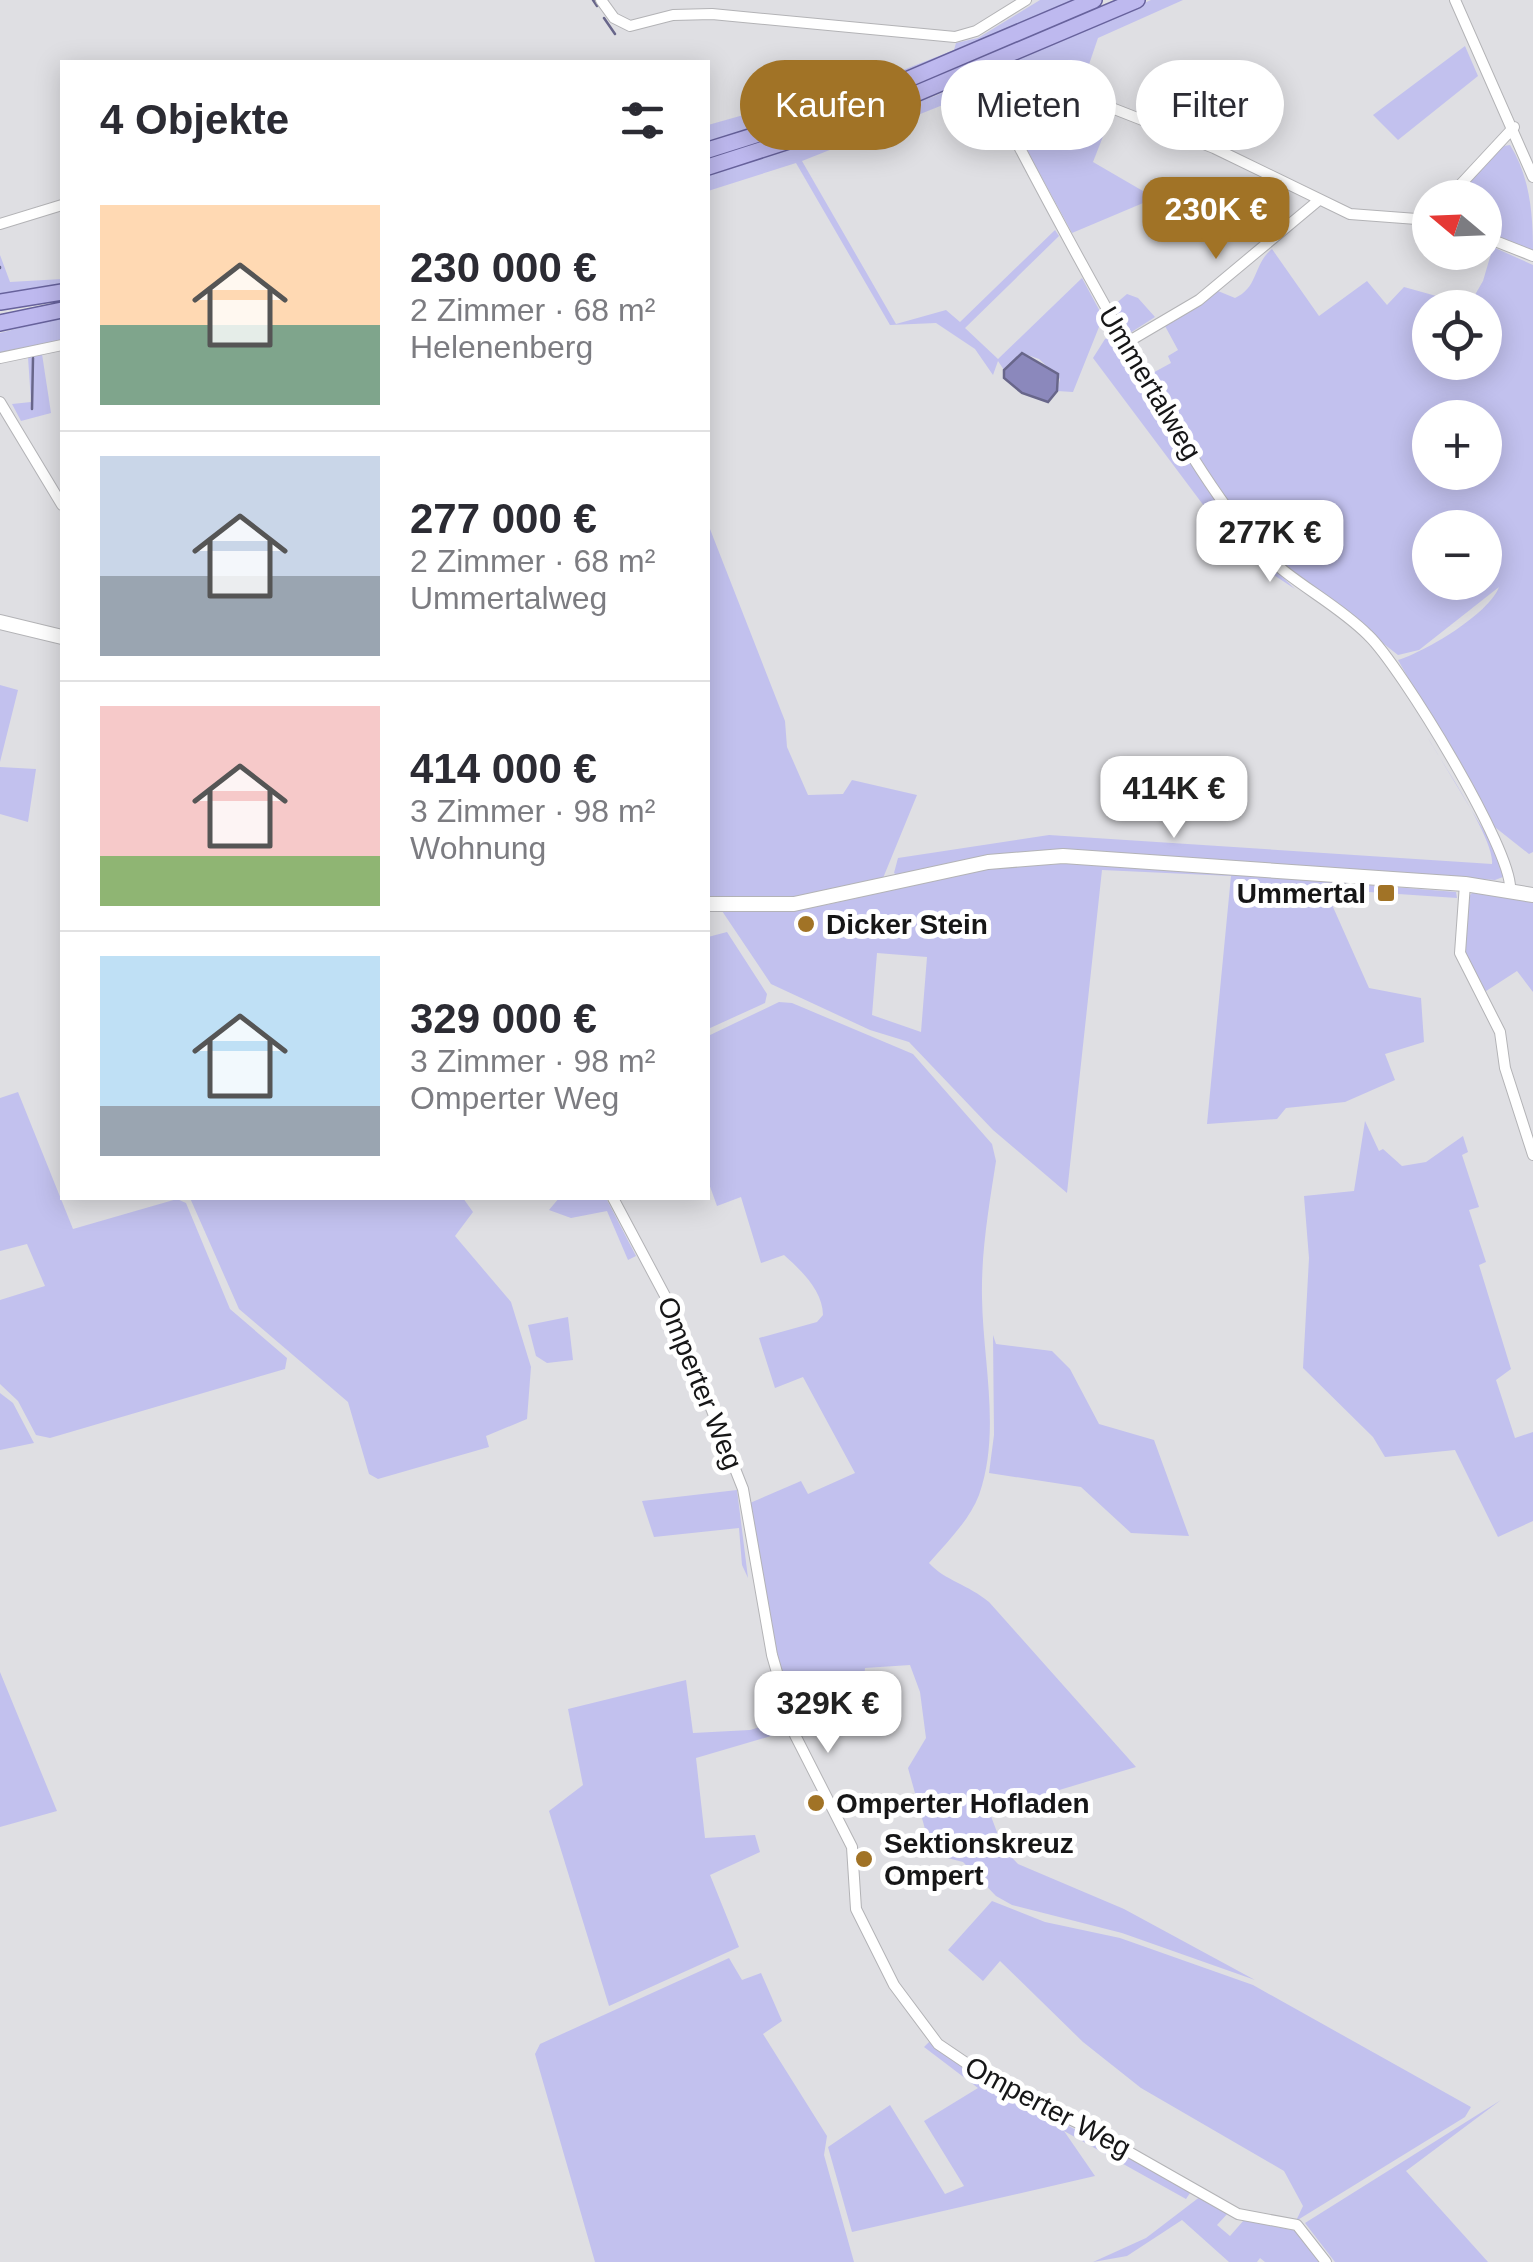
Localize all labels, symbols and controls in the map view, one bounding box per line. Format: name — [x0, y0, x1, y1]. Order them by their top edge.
chip: Kaufen — [740, 60, 921, 150]
chip: Mieten — [941, 60, 1116, 150]
chip: Filter — [1136, 60, 1284, 150]
icon: filters — [615, 93, 670, 148]
text: 4 Objekte — [100, 96, 289, 143]
pin: 230K € — [1135, 177, 1297, 262]
north arrow — [1412, 180, 1502, 270]
map controls — [1412, 180, 1502, 600]
text: 230K € — [1164, 191, 1268, 227]
text: 230 000 € — [410, 244, 597, 291]
icon: home — [180, 245, 300, 365]
button: locate — [1412, 290, 1502, 380]
text: 2 Zimmer · 68 m² — [410, 292, 655, 328]
street label: Ummertalweg — [1092, 301, 1208, 465]
text: Helenenberg — [410, 329, 593, 365]
button: + — [1412, 400, 1502, 490]
text: 277 000 € — [410, 495, 597, 542]
icon: home — [180, 496, 300, 616]
pin: 277K € — [1189, 500, 1351, 585]
button: − — [1412, 510, 1502, 600]
text: 277K € — [1218, 514, 1322, 550]
text: 2 Zimmer · 68 m² — [410, 543, 655, 579]
text: Ummertalweg — [410, 580, 607, 616]
text: 414 000 € — [410, 745, 597, 792]
icon: home — [180, 746, 300, 866]
pin: 414K € — [1093, 756, 1255, 841]
text: 414K € — [1122, 770, 1226, 806]
text: 3 Zimmer · 98 m² — [410, 793, 655, 829]
text: Wohnung — [410, 830, 546, 866]
place label: Ummertal — [1237, 878, 1366, 909]
marker: Ummertal — [1375, 882, 1397, 904]
place label: Dicker Stein — [826, 909, 988, 940]
marker: Dicker Stein — [795, 913, 817, 935]
text: 329 000 € — [410, 995, 597, 1042]
icon: home — [180, 996, 300, 1116]
text: 3 Zimmer · 98 m² — [410, 1043, 655, 1079]
text: Omperter Weg — [410, 1080, 619, 1116]
street label: Omperter Weg — [651, 1292, 749, 1474]
pin: 329K € — [747, 1671, 909, 1756]
text: 329K € — [776, 1685, 880, 1721]
place label: Omperter Hofladen — [836, 1788, 1090, 1819]
marker: Omperter Hofladen — [805, 1792, 827, 1814]
place label: Sektionskreuz Ompert — [884, 1828, 1074, 1891]
marker: Sektionskreuz Ompert — [853, 1848, 875, 1870]
street label: Omperter Weg — [960, 2050, 1136, 2164]

